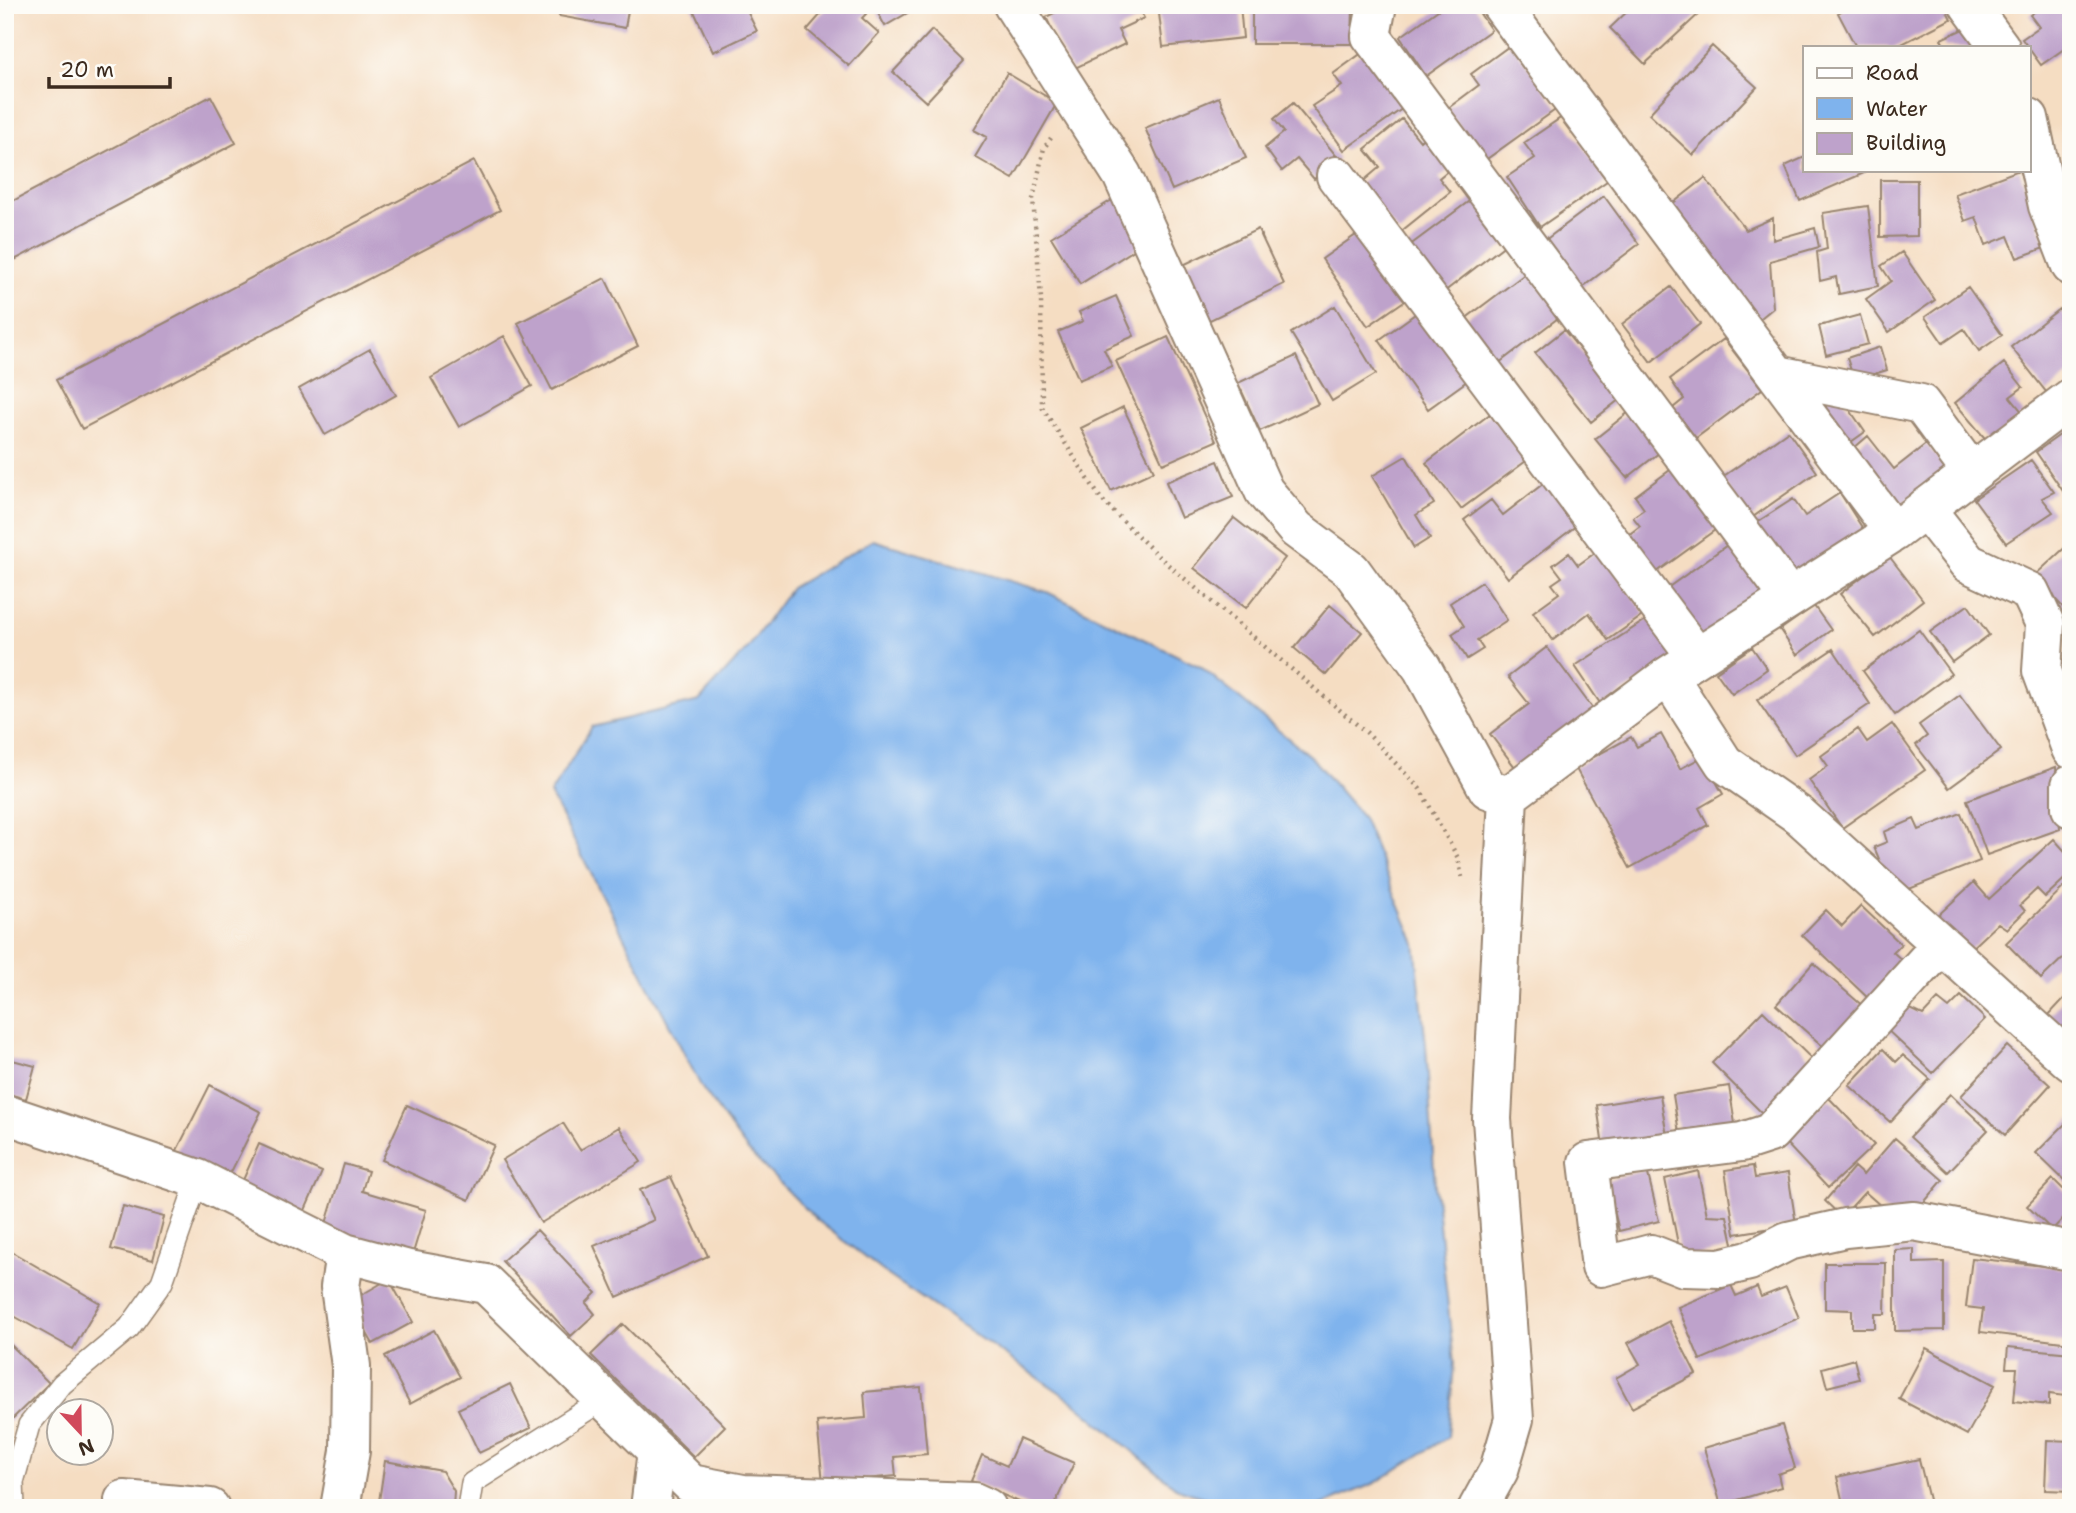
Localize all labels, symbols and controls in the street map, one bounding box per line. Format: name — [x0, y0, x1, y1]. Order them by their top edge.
scale bar — [49, 46, 170, 90]
legend — [1803, 46, 2030, 172]
text: 20 m — [60, 56, 114, 84]
text: Road — [1866, 59, 1919, 87]
text: Water — [1866, 95, 1928, 123]
text: Building — [1866, 129, 1946, 157]
north arrow — [46, 1398, 116, 1468]
text: N — [75, 1433, 98, 1462]

